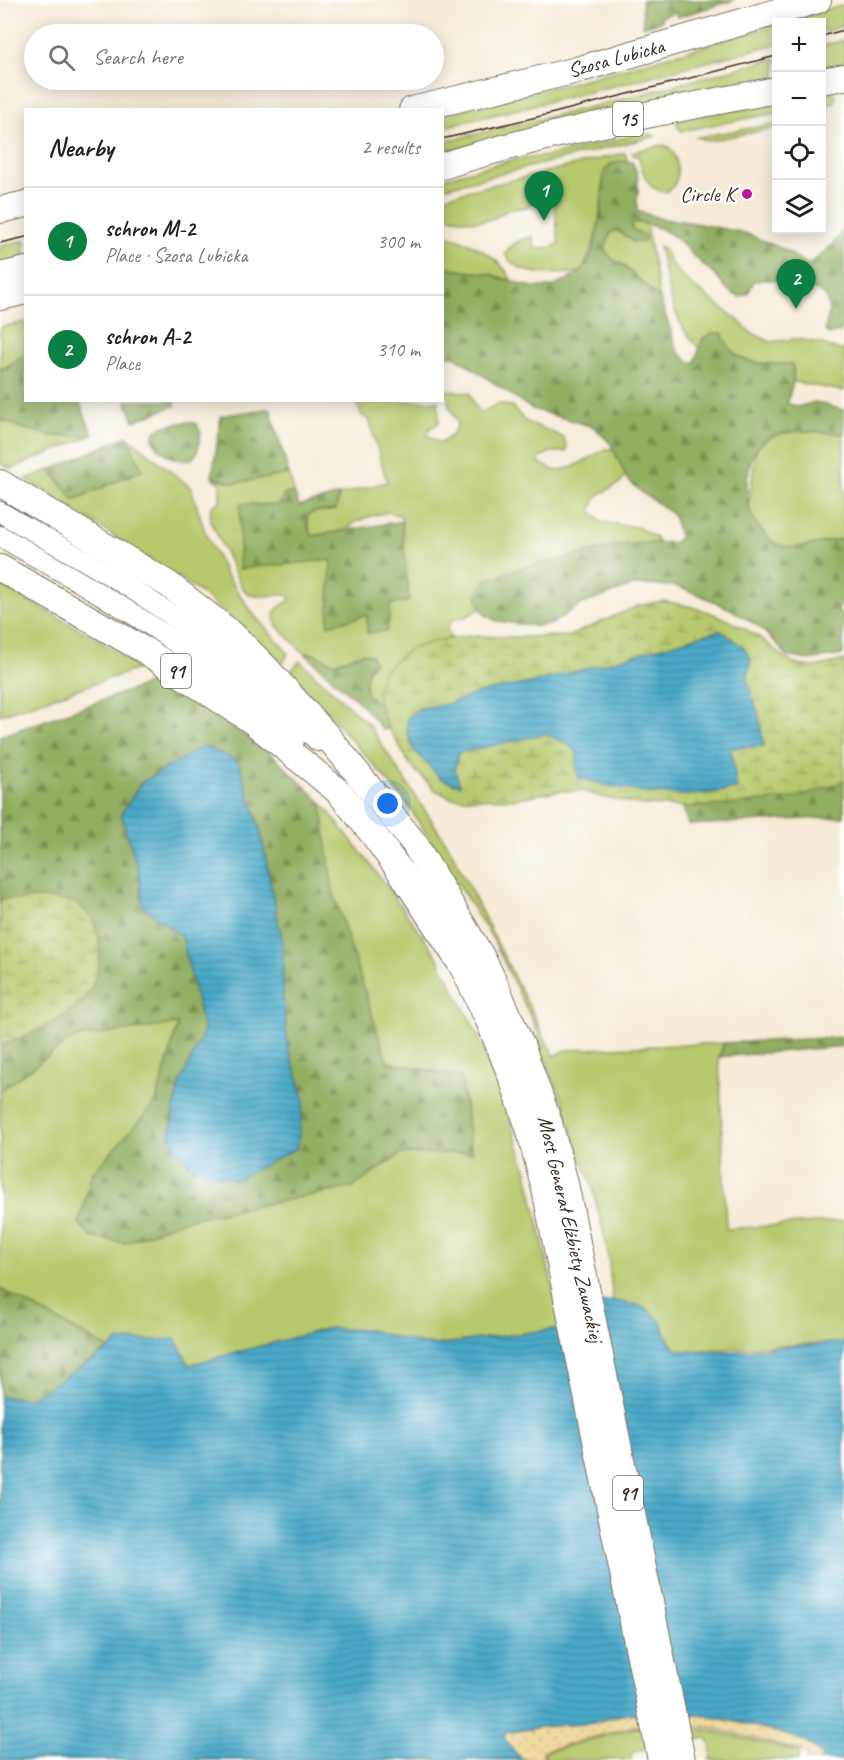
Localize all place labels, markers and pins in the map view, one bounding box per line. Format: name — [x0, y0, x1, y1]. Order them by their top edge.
pin: 1 — [524, 172, 564, 221]
place label: Circle K — [680, 181, 740, 207]
marker: Circle K — [740, 187, 754, 201]
pin: 2 — [776, 260, 816, 309]

